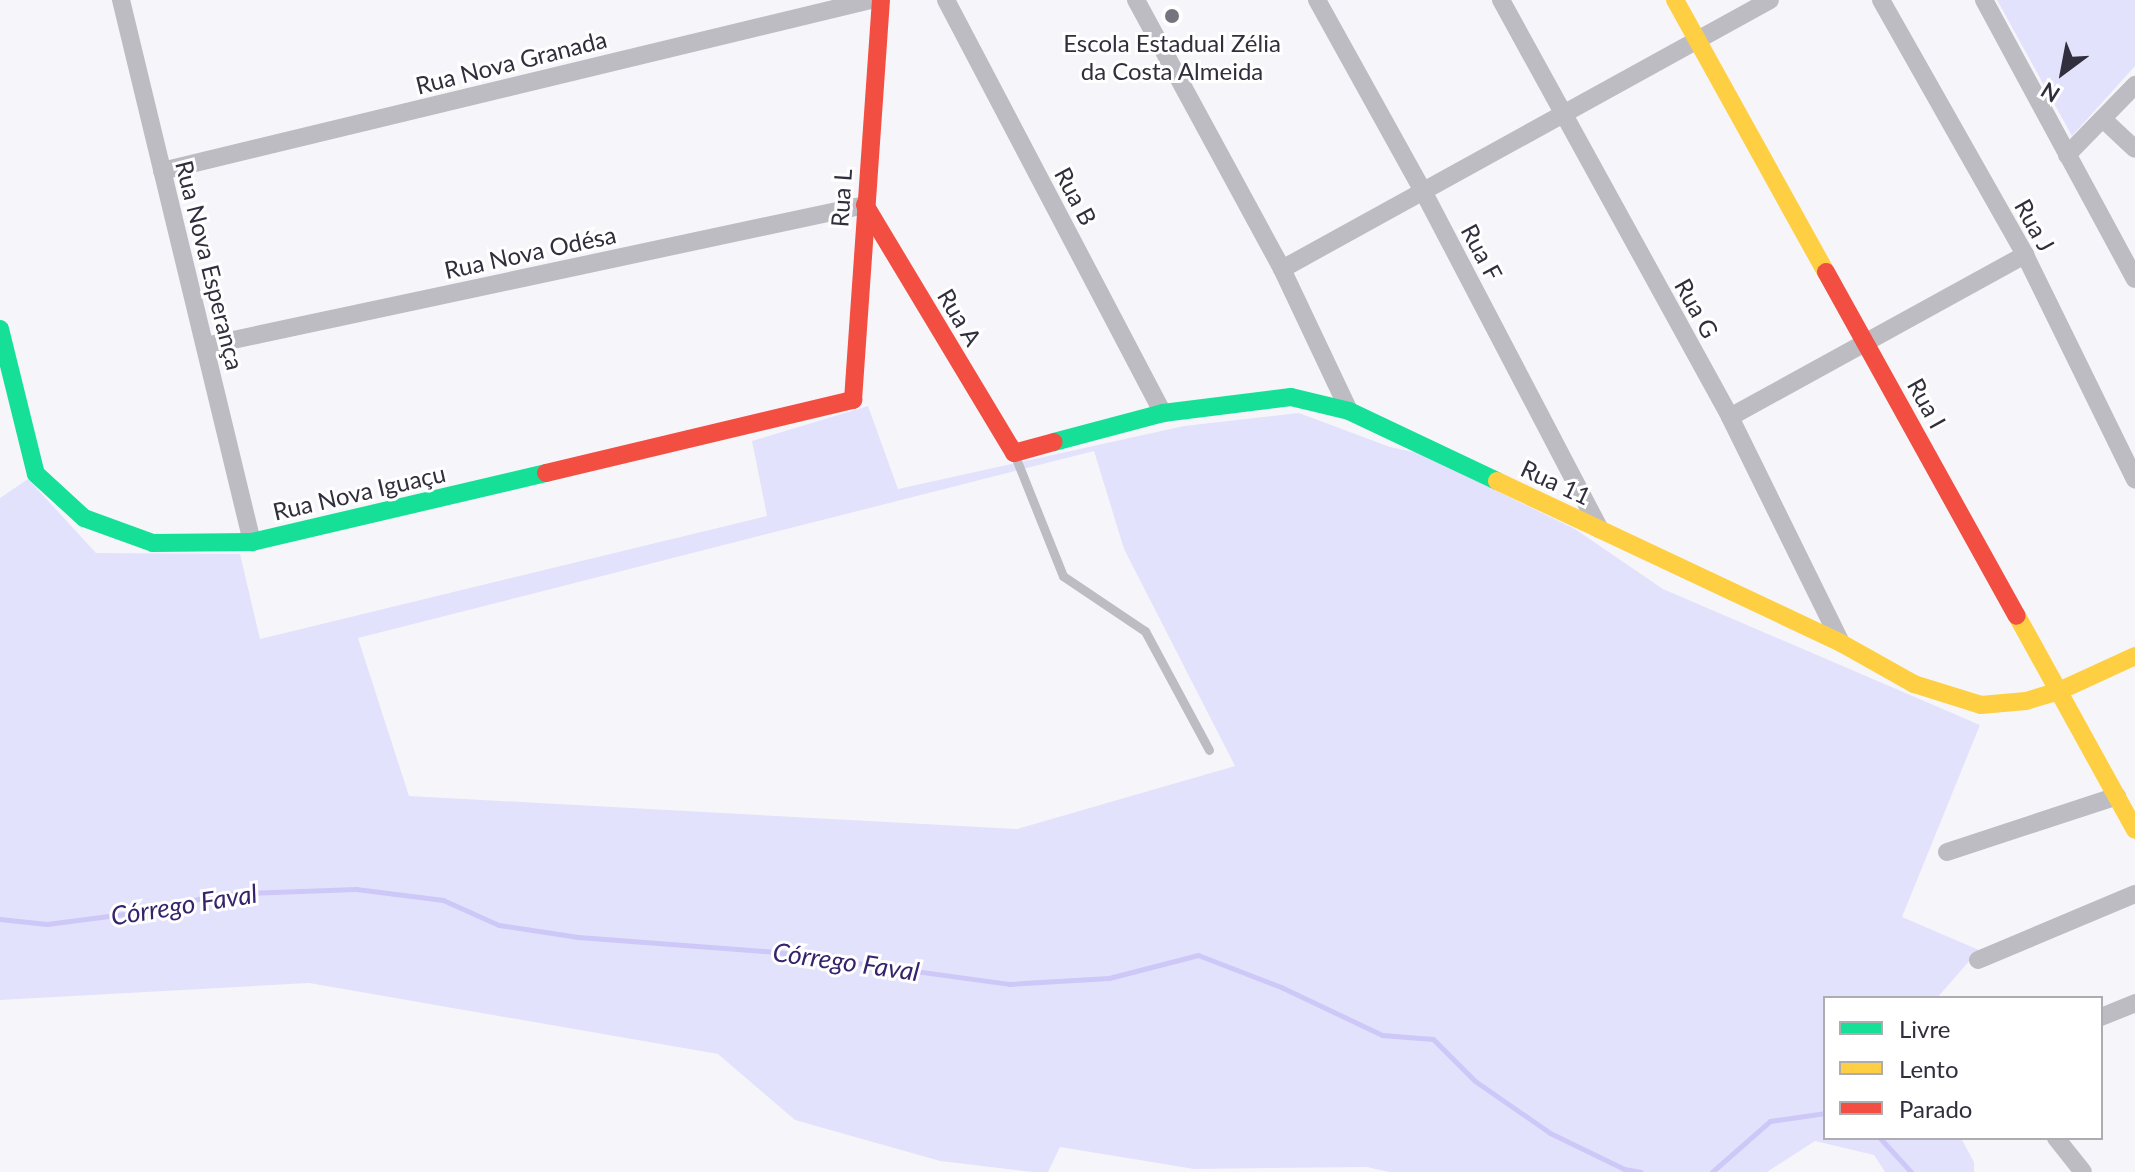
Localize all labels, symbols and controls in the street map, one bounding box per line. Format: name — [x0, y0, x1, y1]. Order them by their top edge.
marker: Escola Estadual Zélia da Costa Almeida — [1163, 7, 1181, 25]
street label: Rua Nova Granada — [412, 24, 610, 100]
place label: Escola Estadual Zélia da Costa Almeida — [1063, 29, 1281, 85]
north arrow — [2023, 32, 2103, 112]
text: N — [2036, 77, 2064, 109]
street label: Rua Nova Esperança — [170, 157, 250, 373]
street label: Rua B — [1049, 162, 1103, 230]
street label: Rua L — [825, 168, 857, 228]
street label: Rua J — [2009, 193, 2061, 257]
street label: Rua F — [1455, 219, 1509, 285]
street label: Rua Nova Odésa — [441, 220, 619, 284]
street label: Rua G — [1669, 273, 1725, 343]
street label: Rua A — [932, 283, 988, 351]
street label: Rua I — [1902, 373, 1952, 433]
street label: Rua 11 — [1516, 453, 1596, 511]
street label: Rua Nova Iguaçu — [270, 458, 448, 526]
water label: Córrego Faval — [109, 878, 259, 932]
water label: Córrego Faval — [771, 936, 921, 988]
legend — [1823, 996, 2103, 1140]
text: Livre — [1899, 1014, 1950, 1043]
text: Lento — [1899, 1054, 1959, 1083]
text: Parado — [1899, 1094, 1972, 1123]

